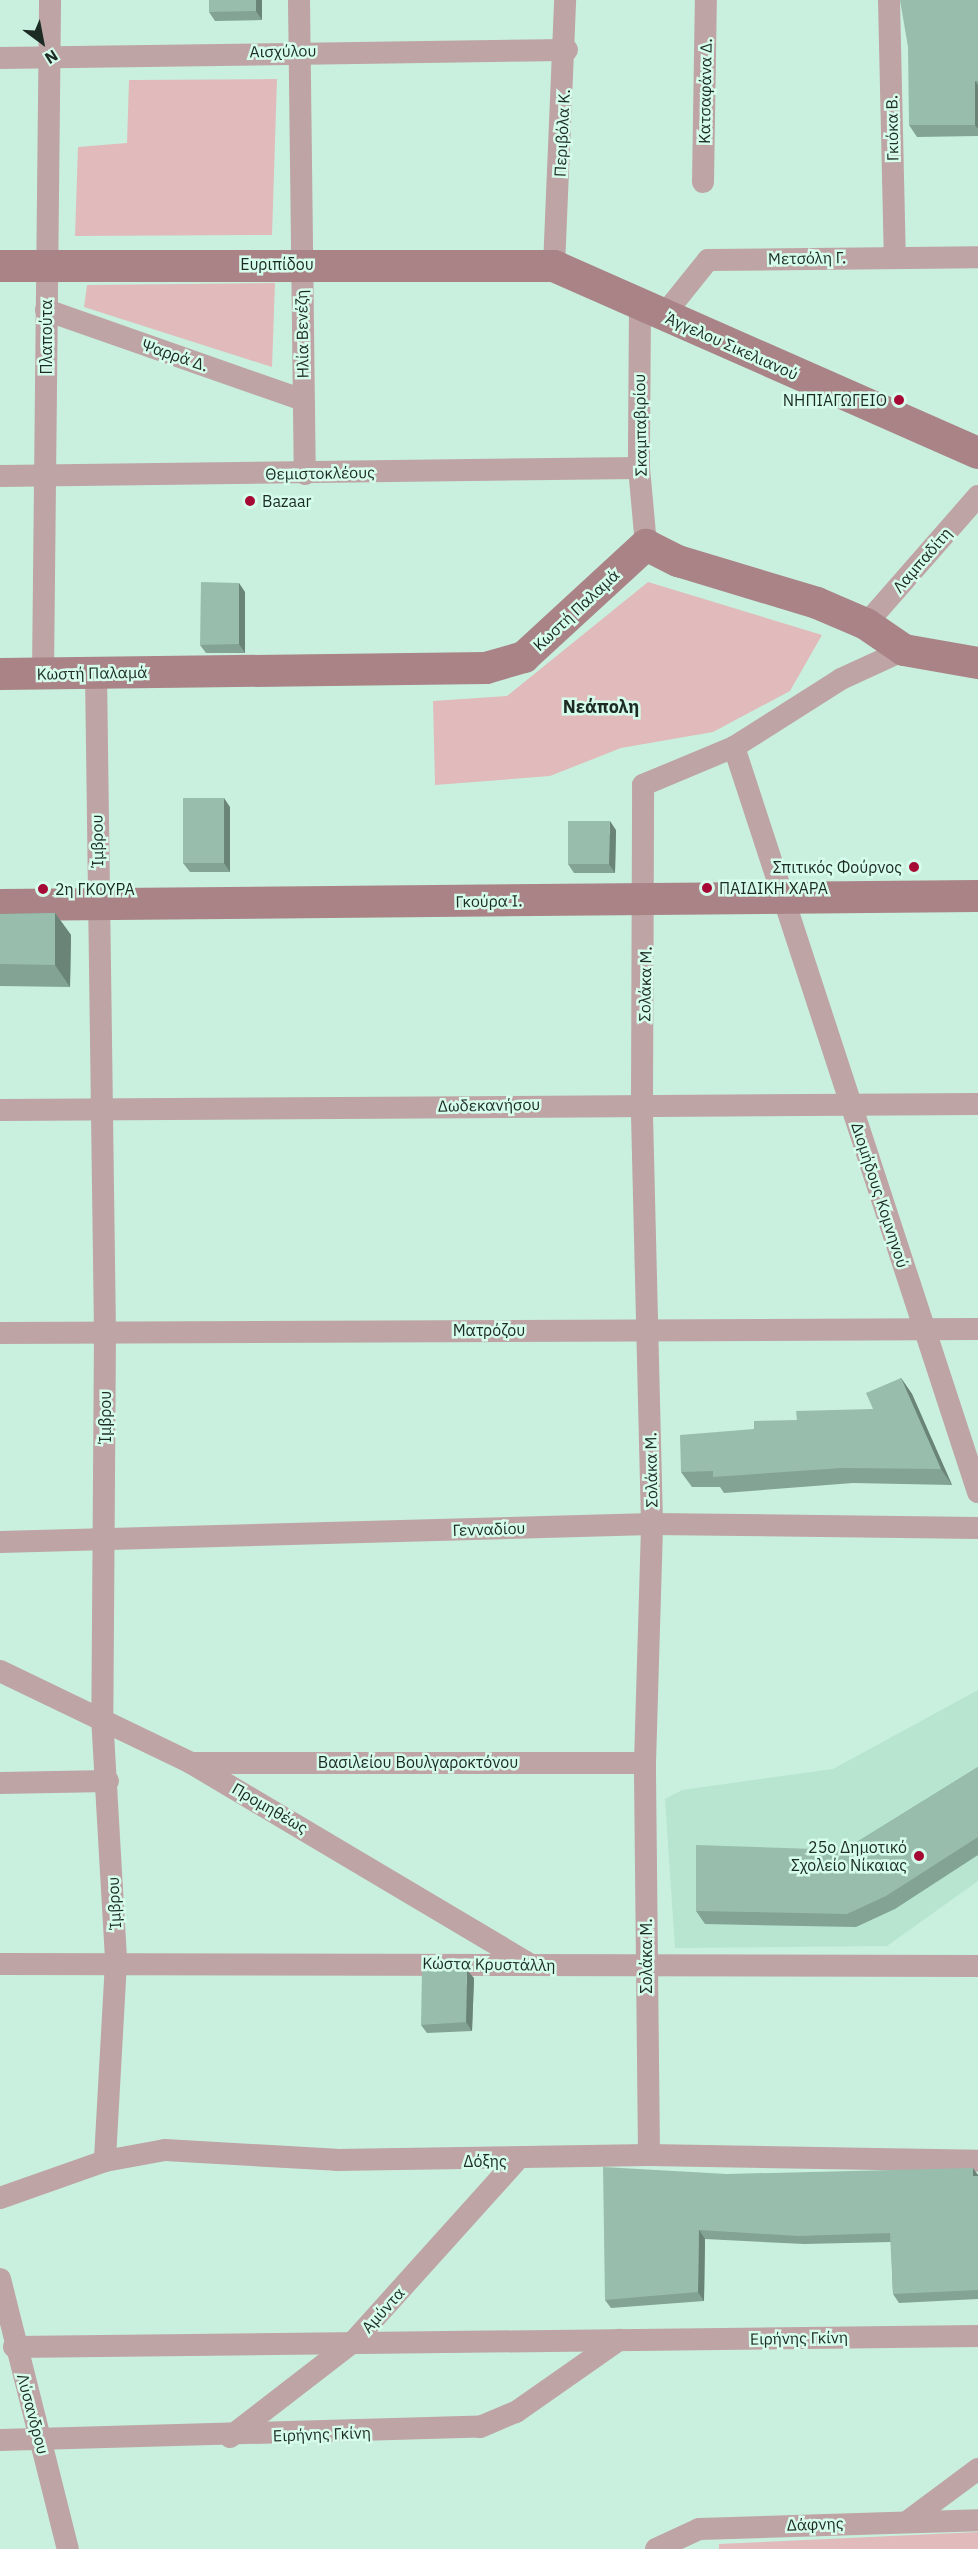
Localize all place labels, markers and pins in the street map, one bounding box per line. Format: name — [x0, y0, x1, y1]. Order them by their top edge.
place label: ΝΗΠΙΑΓΩΓΕΙΟ — [783, 390, 887, 410]
marker: ΝΗΠΙΑΓΩΓΕΙΟ — [892, 393, 906, 407]
place label: Bazaar — [262, 491, 311, 511]
marker: Bazaar — [243, 494, 257, 508]
place label: Σπιτικός Φούρνος — [773, 857, 902, 877]
marker: Σπιτικός Φούρνος — [907, 860, 921, 874]
place label: ΠΑΙΔΙΚΗ ΧΑΡΑ — [719, 878, 828, 898]
place label: 2η ΓΚΟΥΡΑ — [55, 879, 135, 899]
marker: ΠΑΙΔΙΚΗ ΧΑΡΑ — [700, 881, 714, 895]
marker: 2η ΓΚΟΥΡΑ — [36, 882, 50, 896]
place label: 25o Δημοτικό Σχολείο Νίκαιας — [791, 1837, 907, 1875]
marker: 25o Δημοτικό Σχολείο Νίκαιας — [912, 1849, 926, 1863]

